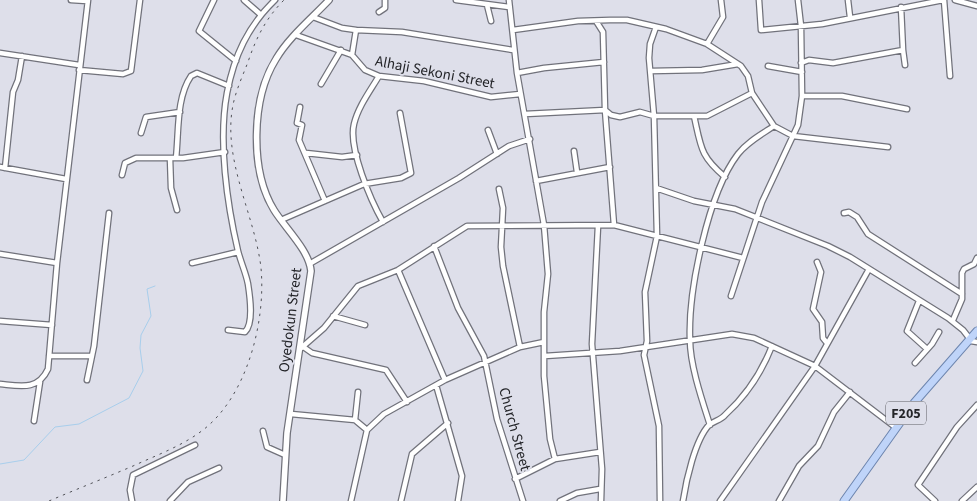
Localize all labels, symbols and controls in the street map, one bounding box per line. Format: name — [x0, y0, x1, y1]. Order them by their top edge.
street label: Alhaji Sekoni Street — [373, 51, 496, 94]
street label: Oyedokun Street — [274, 267, 307, 373]
street label: Church Street — [493, 385, 536, 473]
road number: F205 — [886, 402, 926, 424]

